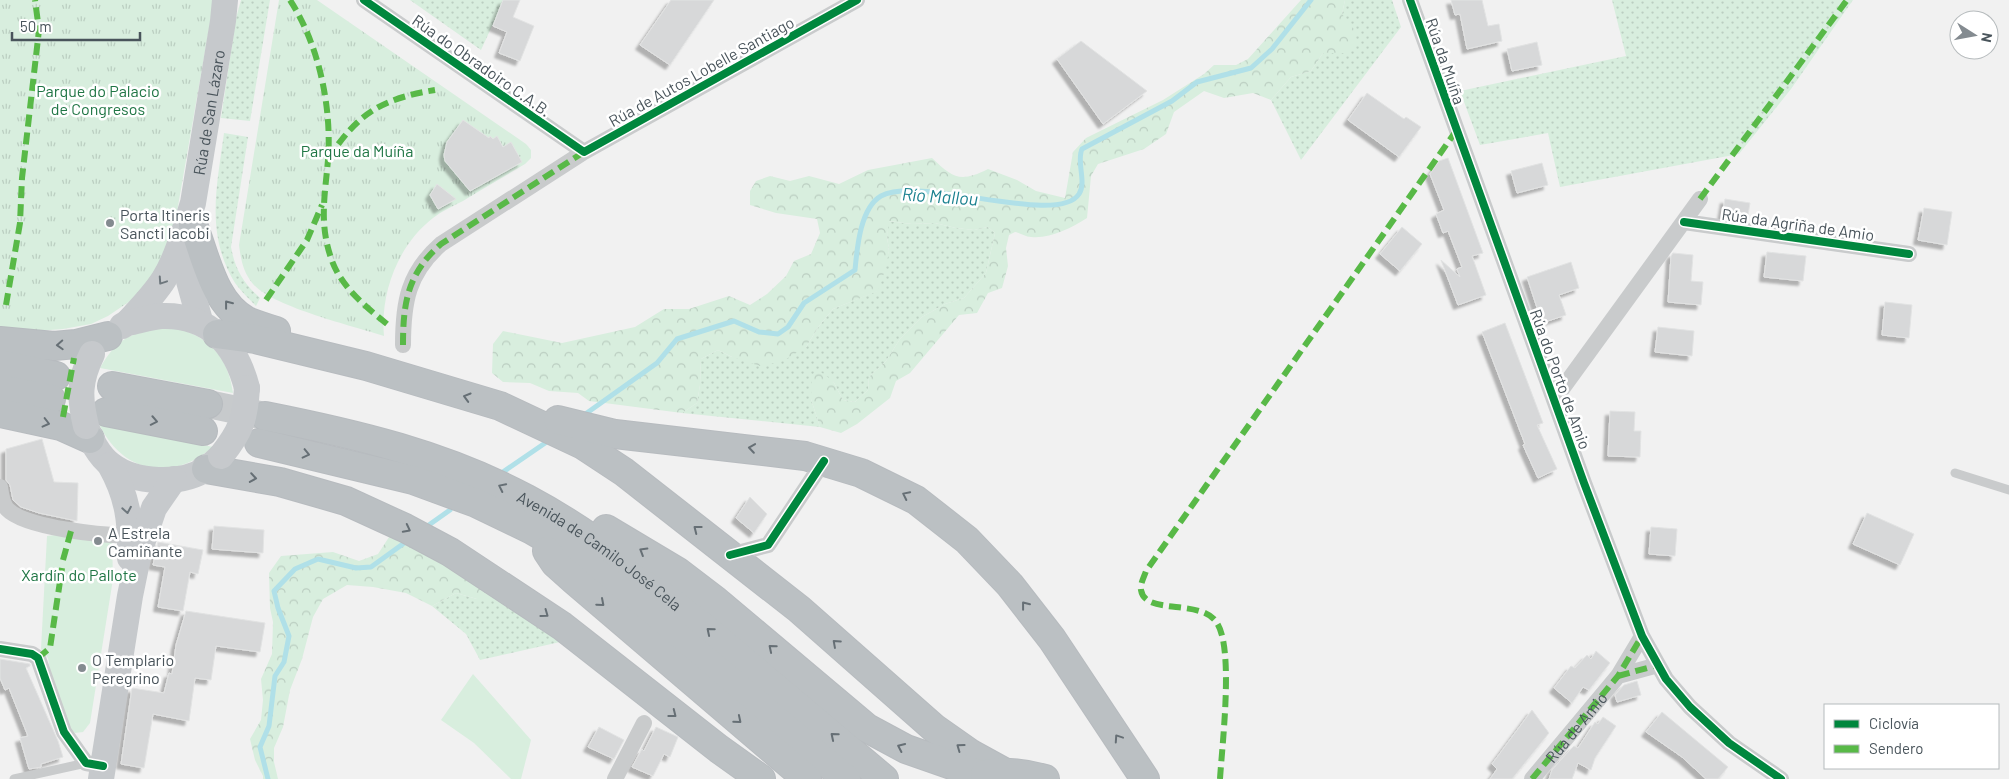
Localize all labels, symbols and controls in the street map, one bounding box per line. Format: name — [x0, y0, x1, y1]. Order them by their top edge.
scale bar — [12, 10, 140, 42]
street label: Rúa do Obradoiro C.A.B. — [409, 10, 555, 120]
north arrow — [1949, 10, 1999, 60]
street label: Rúa de Autos Lobelle Santiago — [605, 12, 797, 130]
street label: Rúa da Muíña — [1422, 15, 1470, 107]
text: 50 m — [20, 17, 52, 35]
text: N — [1978, 31, 1996, 44]
street label: Rúa de San Lázaro — [188, 48, 228, 176]
park label: Parque do Palacio de Congresos — [36, 81, 160, 118]
park label: Parque da Muíña — [301, 141, 413, 160]
water label: Río Mallou — [901, 182, 979, 210]
street label: Rúa da Agriña de Amio — [1720, 204, 1876, 244]
place label: Porta Itineris Sancti Iacobi — [120, 205, 210, 242]
marker: Porta Itineris Sancti Iacobi — [104, 217, 116, 229]
one-way arrow — [159, 275, 168, 284]
one-way arrow — [225, 301, 233, 310]
street label: Rúa do Porto de Amio — [1527, 306, 1595, 452]
one-way arrow — [56, 340, 64, 351]
one-way arrow — [463, 392, 471, 402]
one-way arrow — [150, 416, 159, 426]
one-way arrow — [42, 417, 50, 427]
one-way arrow — [748, 444, 757, 454]
one-way arrow — [302, 448, 311, 459]
one-way arrow — [249, 473, 258, 483]
one-way arrow — [498, 483, 507, 493]
street label: Avenida de Camilo José Cela — [514, 486, 686, 614]
one-way arrow — [903, 492, 912, 502]
one-way arrow — [122, 505, 132, 514]
place label: A Estrela Camiñante — [108, 523, 183, 560]
one-way arrow — [402, 523, 411, 533]
one-way arrow — [694, 526, 703, 534]
marker: A Estrela Camiñante — [92, 535, 104, 547]
one-way arrow — [639, 547, 648, 557]
park label: Xardín do Pallote — [21, 565, 137, 584]
one-way arrow — [595, 597, 604, 606]
one-way arrow — [1022, 601, 1031, 611]
one-way arrow — [539, 608, 549, 617]
one-way arrow — [706, 628, 715, 637]
one-way arrow — [832, 639, 841, 648]
one-way arrow — [769, 645, 778, 654]
place label: O Templario Peregrino — [92, 650, 174, 687]
marker: O Templario Peregrino — [76, 662, 88, 674]
street label: Rúa de Amio — [1541, 688, 1610, 766]
legend — [1824, 704, 1999, 769]
one-way arrow — [667, 708, 677, 717]
one-way arrow — [732, 714, 741, 723]
text: Ciclovía — [1869, 714, 1919, 732]
one-way arrow — [830, 733, 839, 742]
one-way arrow — [1115, 735, 1124, 744]
text: Sendero — [1869, 739, 1923, 757]
one-way arrow — [897, 742, 906, 753]
one-way arrow — [957, 744, 966, 753]

